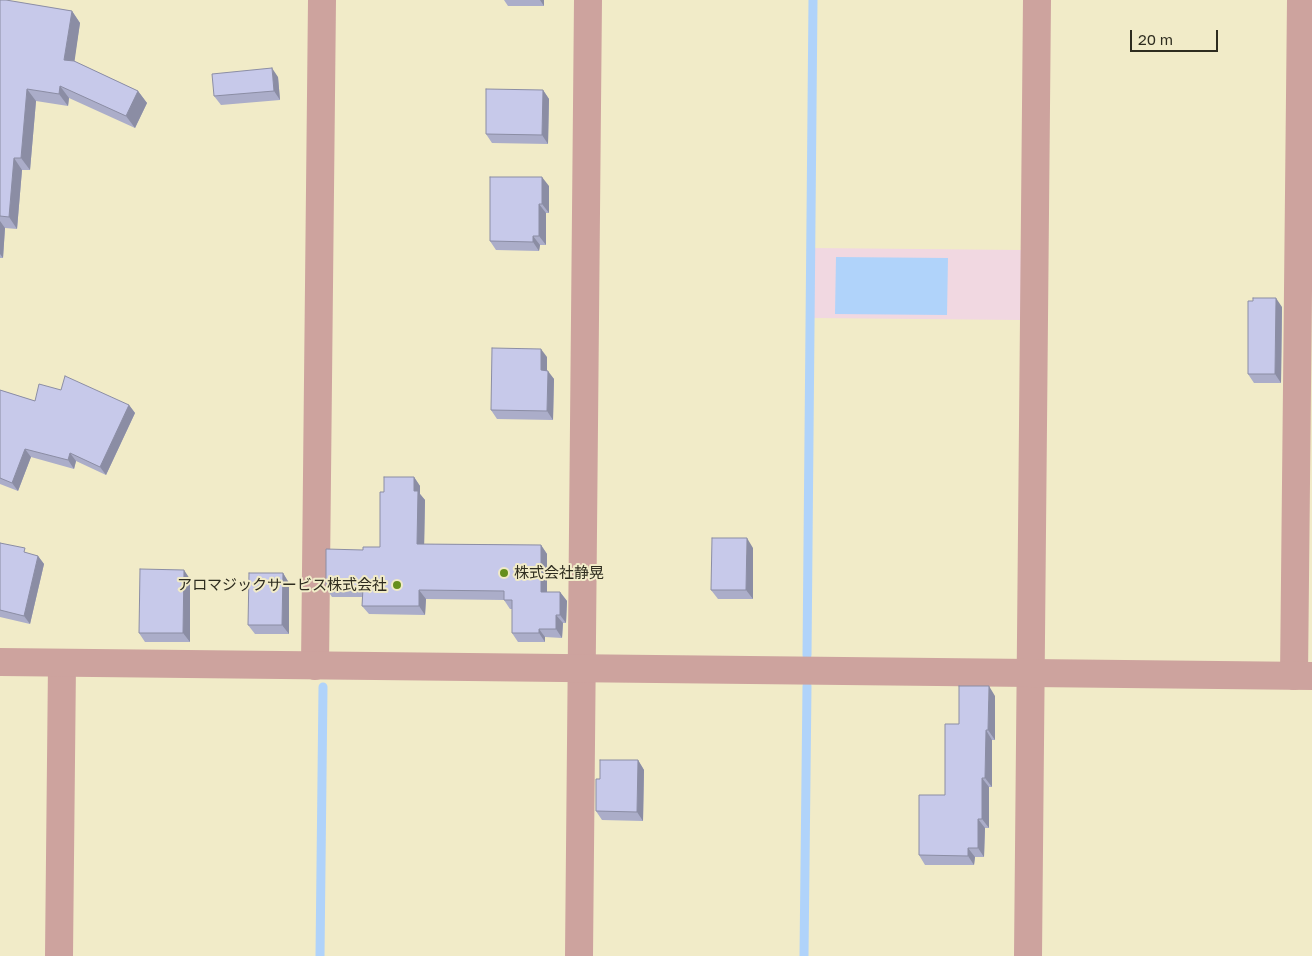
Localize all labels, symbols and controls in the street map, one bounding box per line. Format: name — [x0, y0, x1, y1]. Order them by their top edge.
scale bar — [1132, 20, 1220, 52]
text: 20 m — [1138, 30, 1173, 48]
place label: 株式会社静晃 — [514, 564, 604, 582]
marker: 株式会社静晃 — [498, 567, 510, 579]
place label: アロマジックサービス株式会社 — [177, 576, 387, 594]
marker: アロマジックサービス株式会社 — [391, 579, 403, 591]

